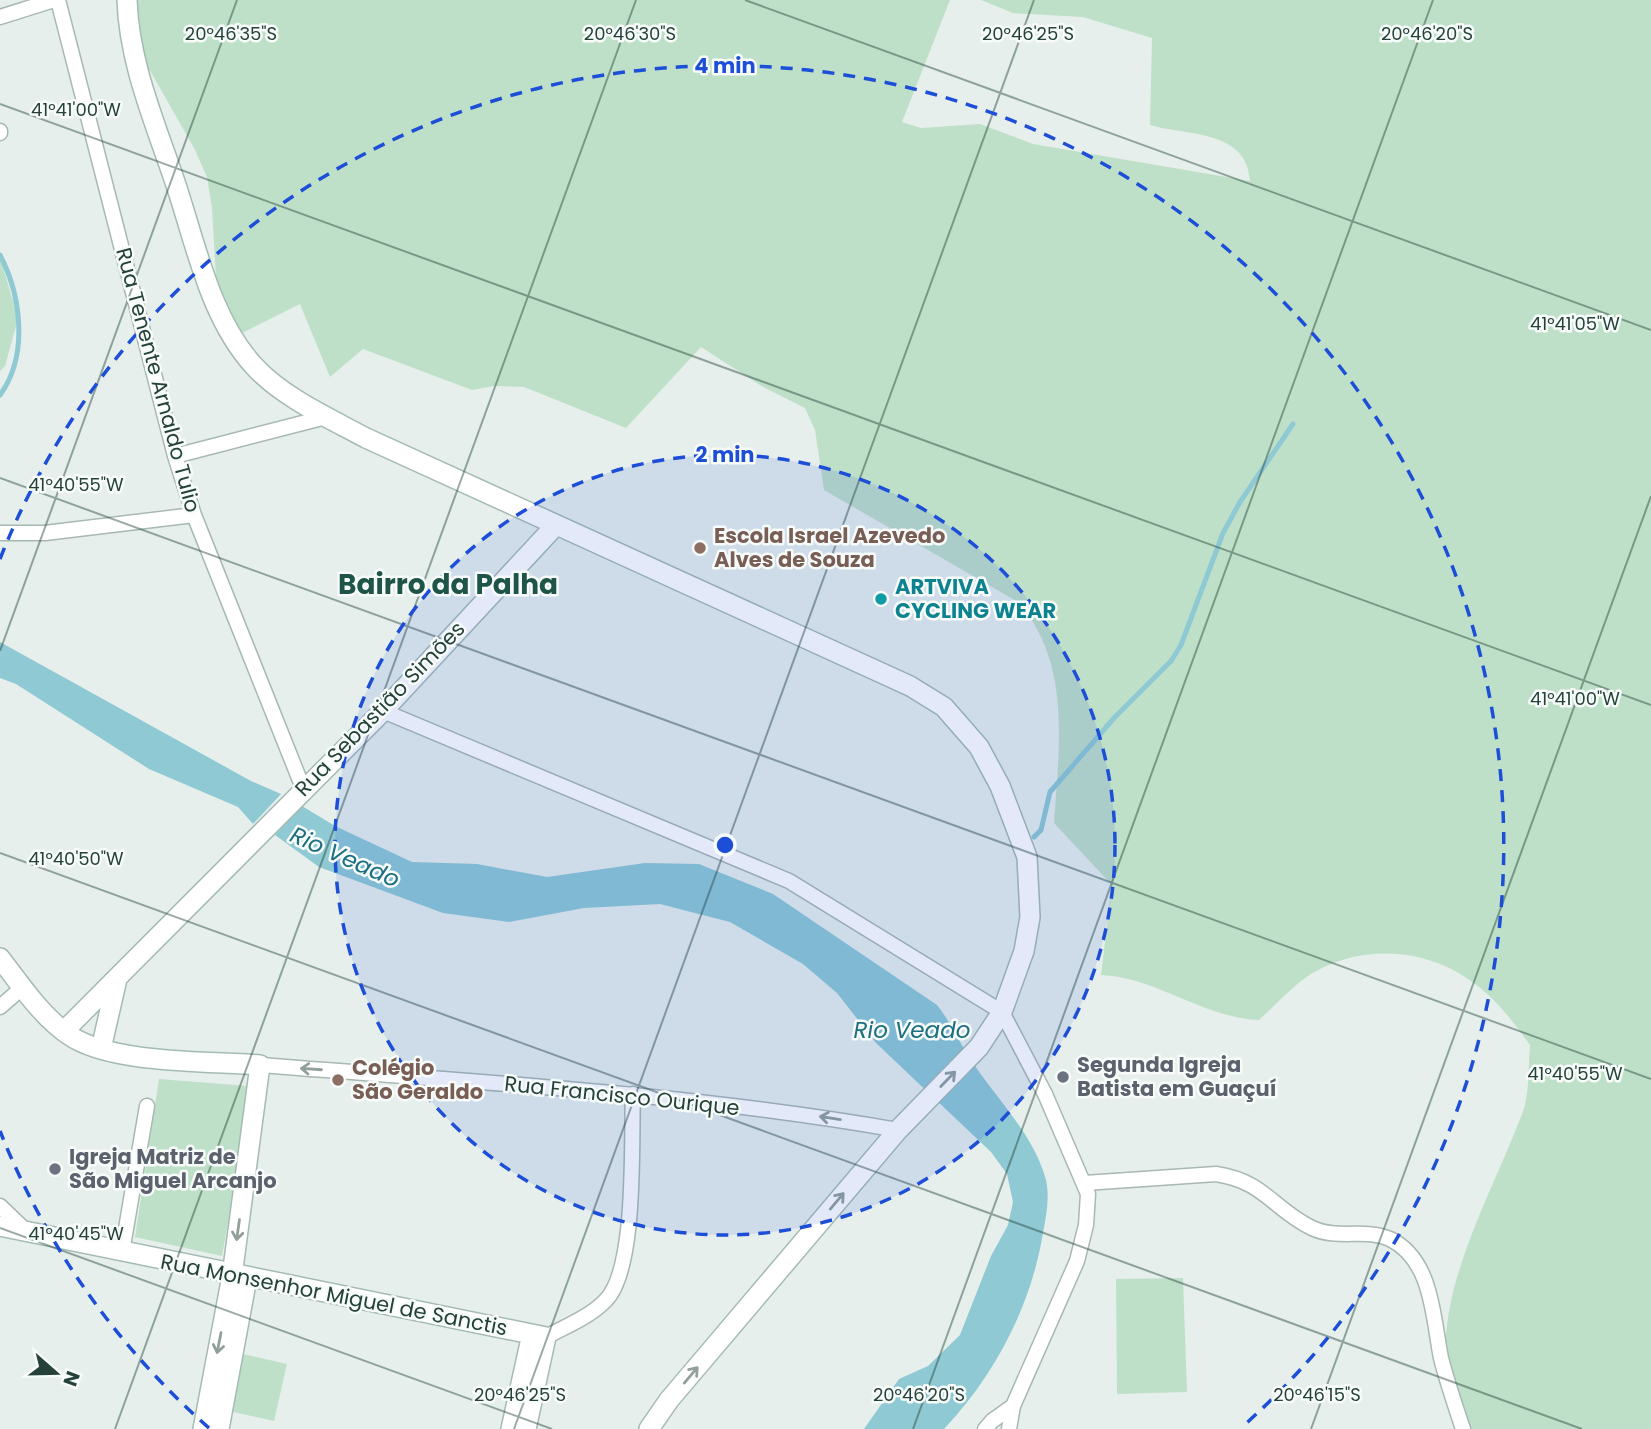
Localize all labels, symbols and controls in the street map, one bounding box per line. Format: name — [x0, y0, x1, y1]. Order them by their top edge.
text: 20°46'35"S — [185, 21, 277, 46]
text: 20°46'30"S — [584, 21, 676, 46]
text: 20°46'25"S — [982, 21, 1074, 46]
text: 20°46'20"S — [1381, 21, 1473, 46]
text: 4 min — [694, 51, 756, 80]
text: 41°41'00"W — [31, 97, 121, 122]
street label: Rua Tenente Arnaldo Tulio — [109, 244, 208, 516]
text: 41°41'05"W — [1530, 311, 1620, 336]
text: 2 min — [695, 440, 755, 469]
text: 41°40'55"W — [28, 472, 124, 497]
place label: Escola Israel Azevedo Alves de Souza — [714, 521, 945, 574]
marker: Escola Israel Azevedo Alves de Souza — [692, 540, 708, 556]
district label: Bairro da Palha — [338, 565, 558, 604]
place label: ARTVIVA CYCLING WEAR — [895, 572, 1056, 625]
marker: ARTVIVA CYCLING WEAR — [873, 591, 889, 607]
street label: Rua Sebastião Simões — [288, 615, 471, 803]
text: 41°41'00"W — [1530, 686, 1620, 711]
water label: Rio Veado — [285, 819, 405, 895]
centre of rings — [713, 833, 737, 857]
text: 41°40'50"W — [28, 846, 124, 871]
water label: Rio Veado — [854, 1014, 970, 1046]
place label: Segunda Igreja Batista em Guaçuí — [1077, 1050, 1276, 1103]
place label: Colégio São Geraldo — [352, 1053, 483, 1106]
text: 41°40'55"W — [1527, 1061, 1623, 1086]
one-way arrow — [301, 1062, 323, 1075]
street label: Rua Francisco Ourique — [503, 1069, 741, 1122]
marker: Segunda Igreja Batista em Guaçuí — [1055, 1069, 1071, 1085]
one-way arrow — [939, 1071, 956, 1088]
marker: Colégio São Geraldo — [330, 1072, 346, 1088]
one-way arrow — [819, 1111, 842, 1124]
place label: Igreja Matriz de São Miguel Arcanjo — [69, 1142, 277, 1195]
marker: Igreja Matriz de São Miguel Arcanjo — [47, 1161, 63, 1177]
one-way arrow — [829, 1192, 845, 1210]
one-way arrow — [232, 1218, 245, 1241]
text: 41°40'45"W — [28, 1221, 124, 1246]
street label: Rua Monsenhor Miguel de Sanctis — [158, 1247, 510, 1342]
one-way arrow — [212, 1331, 226, 1354]
north arrow — [21, 1338, 91, 1408]
one-way arrow — [683, 1366, 698, 1384]
text: N — [56, 1367, 87, 1390]
text: 20°46'25"S — [474, 1382, 566, 1407]
text: 20°46'20"S — [873, 1382, 965, 1407]
text: 20°46'15"S — [1273, 1382, 1361, 1407]

